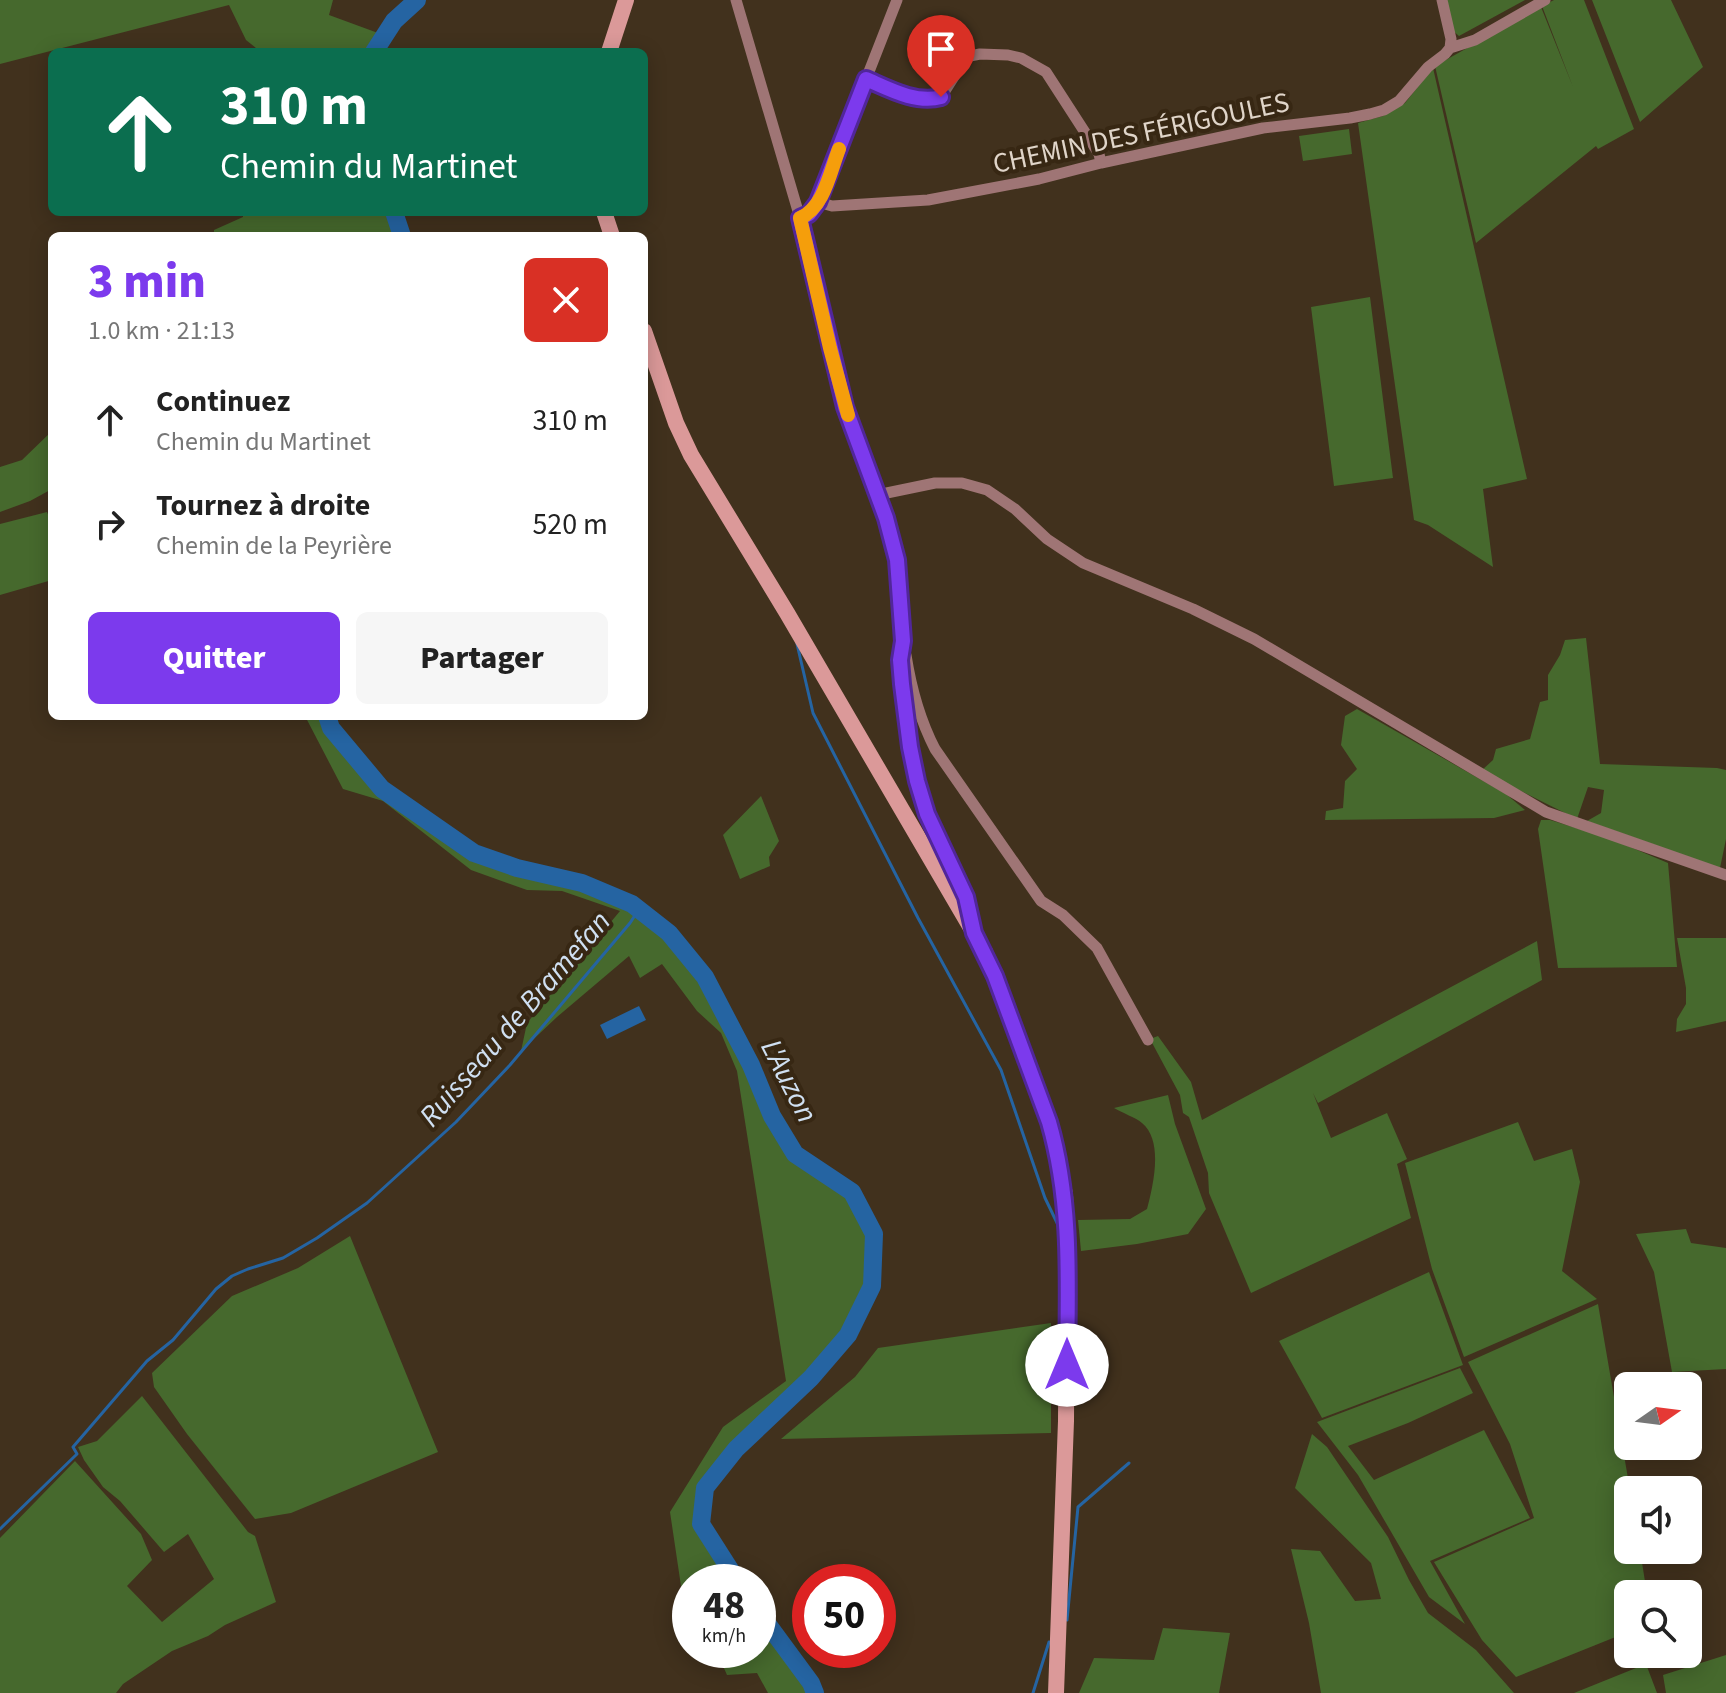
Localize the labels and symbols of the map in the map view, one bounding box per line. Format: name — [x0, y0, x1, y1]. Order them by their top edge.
pin — [907, 15, 975, 97]
street label: CHEMIN DES FÉRIGOULES — [989, 82, 1293, 184]
water label: Ruisseau de Bramefan — [409, 902, 621, 1136]
water label: L'Auzon — [750, 1032, 828, 1130]
position arrow — [1025, 1323, 1109, 1407]
north arrow — [1614, 1372, 1702, 1460]
speed limit sign: 50 — [792, 1564, 896, 1668]

